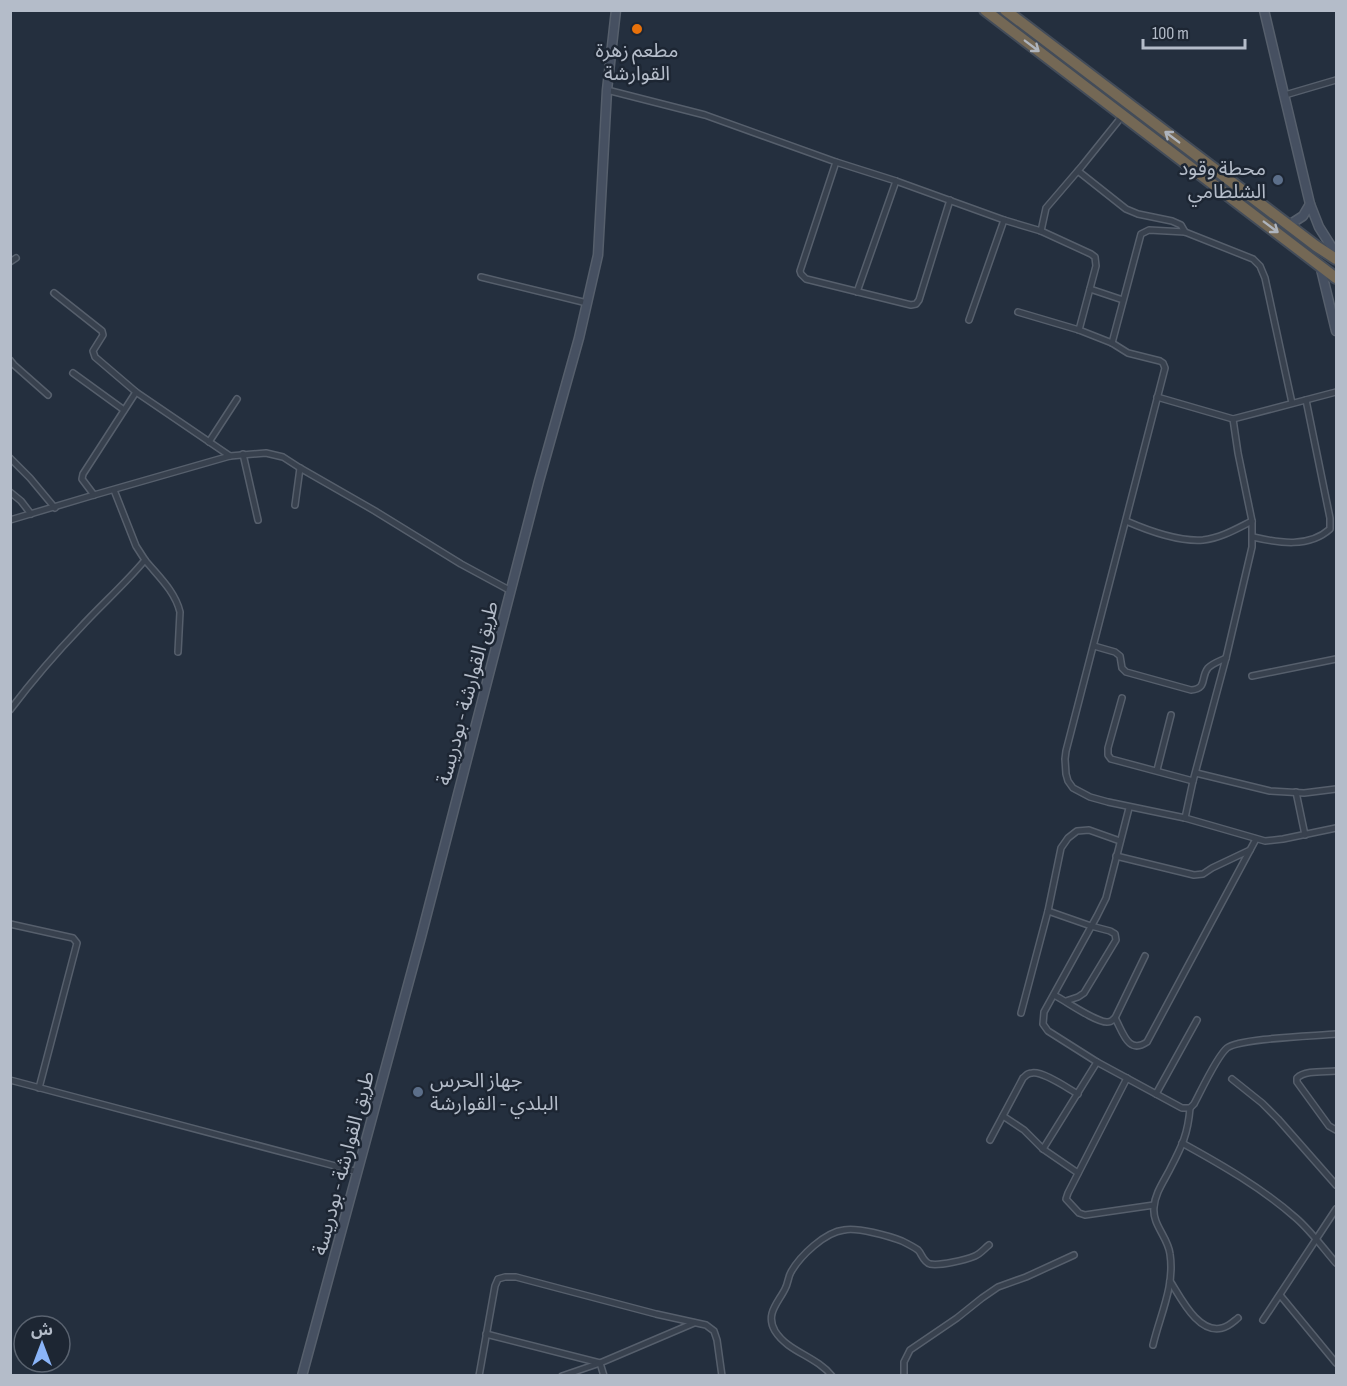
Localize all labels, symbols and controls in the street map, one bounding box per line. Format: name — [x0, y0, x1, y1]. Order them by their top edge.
scale bar — [1143, 12, 1245, 50]
marker: مطعم زهرة القوارشة — [630, 22, 644, 36]
text: 100 m — [1152, 23, 1189, 44]
place label: مطعم زهرة القوارشة — [596, 39, 678, 86]
one-way arrow — [1023, 39, 1039, 52]
one-way arrow — [1164, 130, 1180, 143]
place label: محطة وقود الشلطامي — [1179, 157, 1266, 207]
marker: محطة وقود الشلطامي — [1271, 173, 1285, 187]
one-way arrow — [1262, 221, 1278, 234]
street label: طريق القوارشة - بودريسة — [432, 598, 504, 788]
street label: طريق القوارشة - بودريسة — [308, 1068, 380, 1258]
place label: جهاز الحرس البلدي - القوارشة — [430, 1069, 559, 1119]
marker: جهاز الحرس البلدي - القوارشة — [411, 1085, 425, 1099]
north arrow — [12, 1314, 72, 1374]
text: ش — [31, 1321, 53, 1340]

